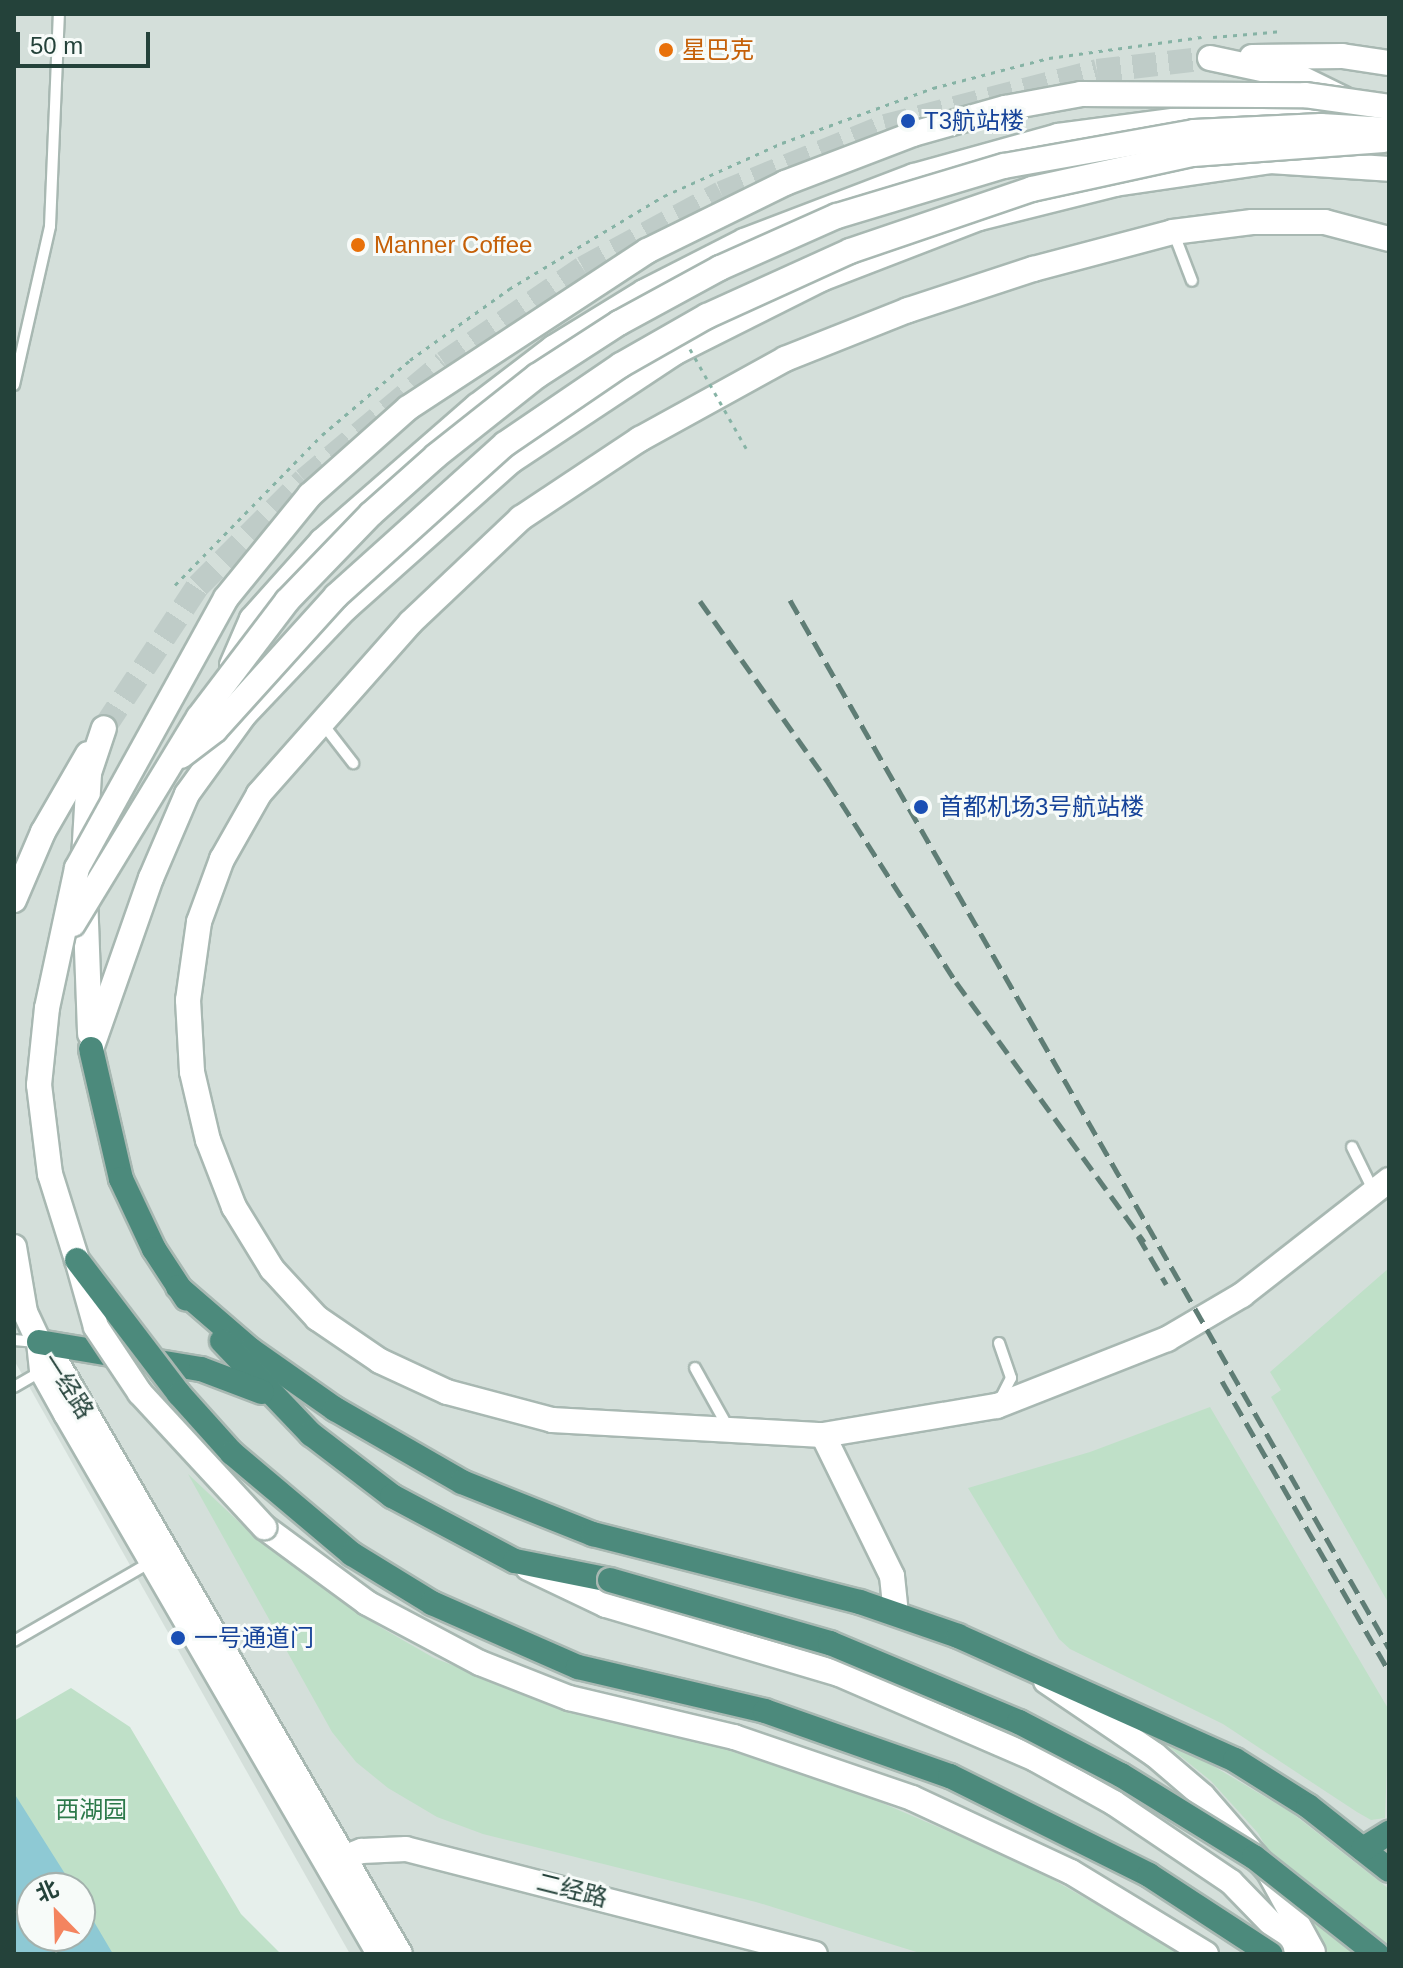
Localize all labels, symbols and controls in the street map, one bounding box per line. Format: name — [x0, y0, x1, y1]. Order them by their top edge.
scale bar — [20, 16, 154, 66]
text: 50 m — [30, 32, 83, 59]
place label: 星巴克 — [682, 36, 754, 64]
marker: 星巴克 — [657, 41, 675, 59]
place label: T3航站楼 — [924, 107, 1024, 135]
marker: T3航站楼 — [899, 112, 917, 130]
place label: Manner Coffee — [374, 231, 532, 259]
marker: Manner Coffee — [349, 236, 367, 254]
place label: 首都机场3号航站楼 — [939, 793, 1144, 821]
marker: 首都机场3号航站楼 — [910, 796, 932, 818]
street label: 一经路 — [36, 1348, 100, 1424]
place label: 一号通道门 — [194, 1624, 314, 1652]
marker: 一号通道门 — [169, 1629, 187, 1647]
park label: 西湖园 — [55, 1796, 127, 1824]
street label: 二经路 — [534, 1867, 610, 1913]
north arrow — [16, 1872, 96, 1952]
text: 北 — [32, 1875, 62, 1907]

